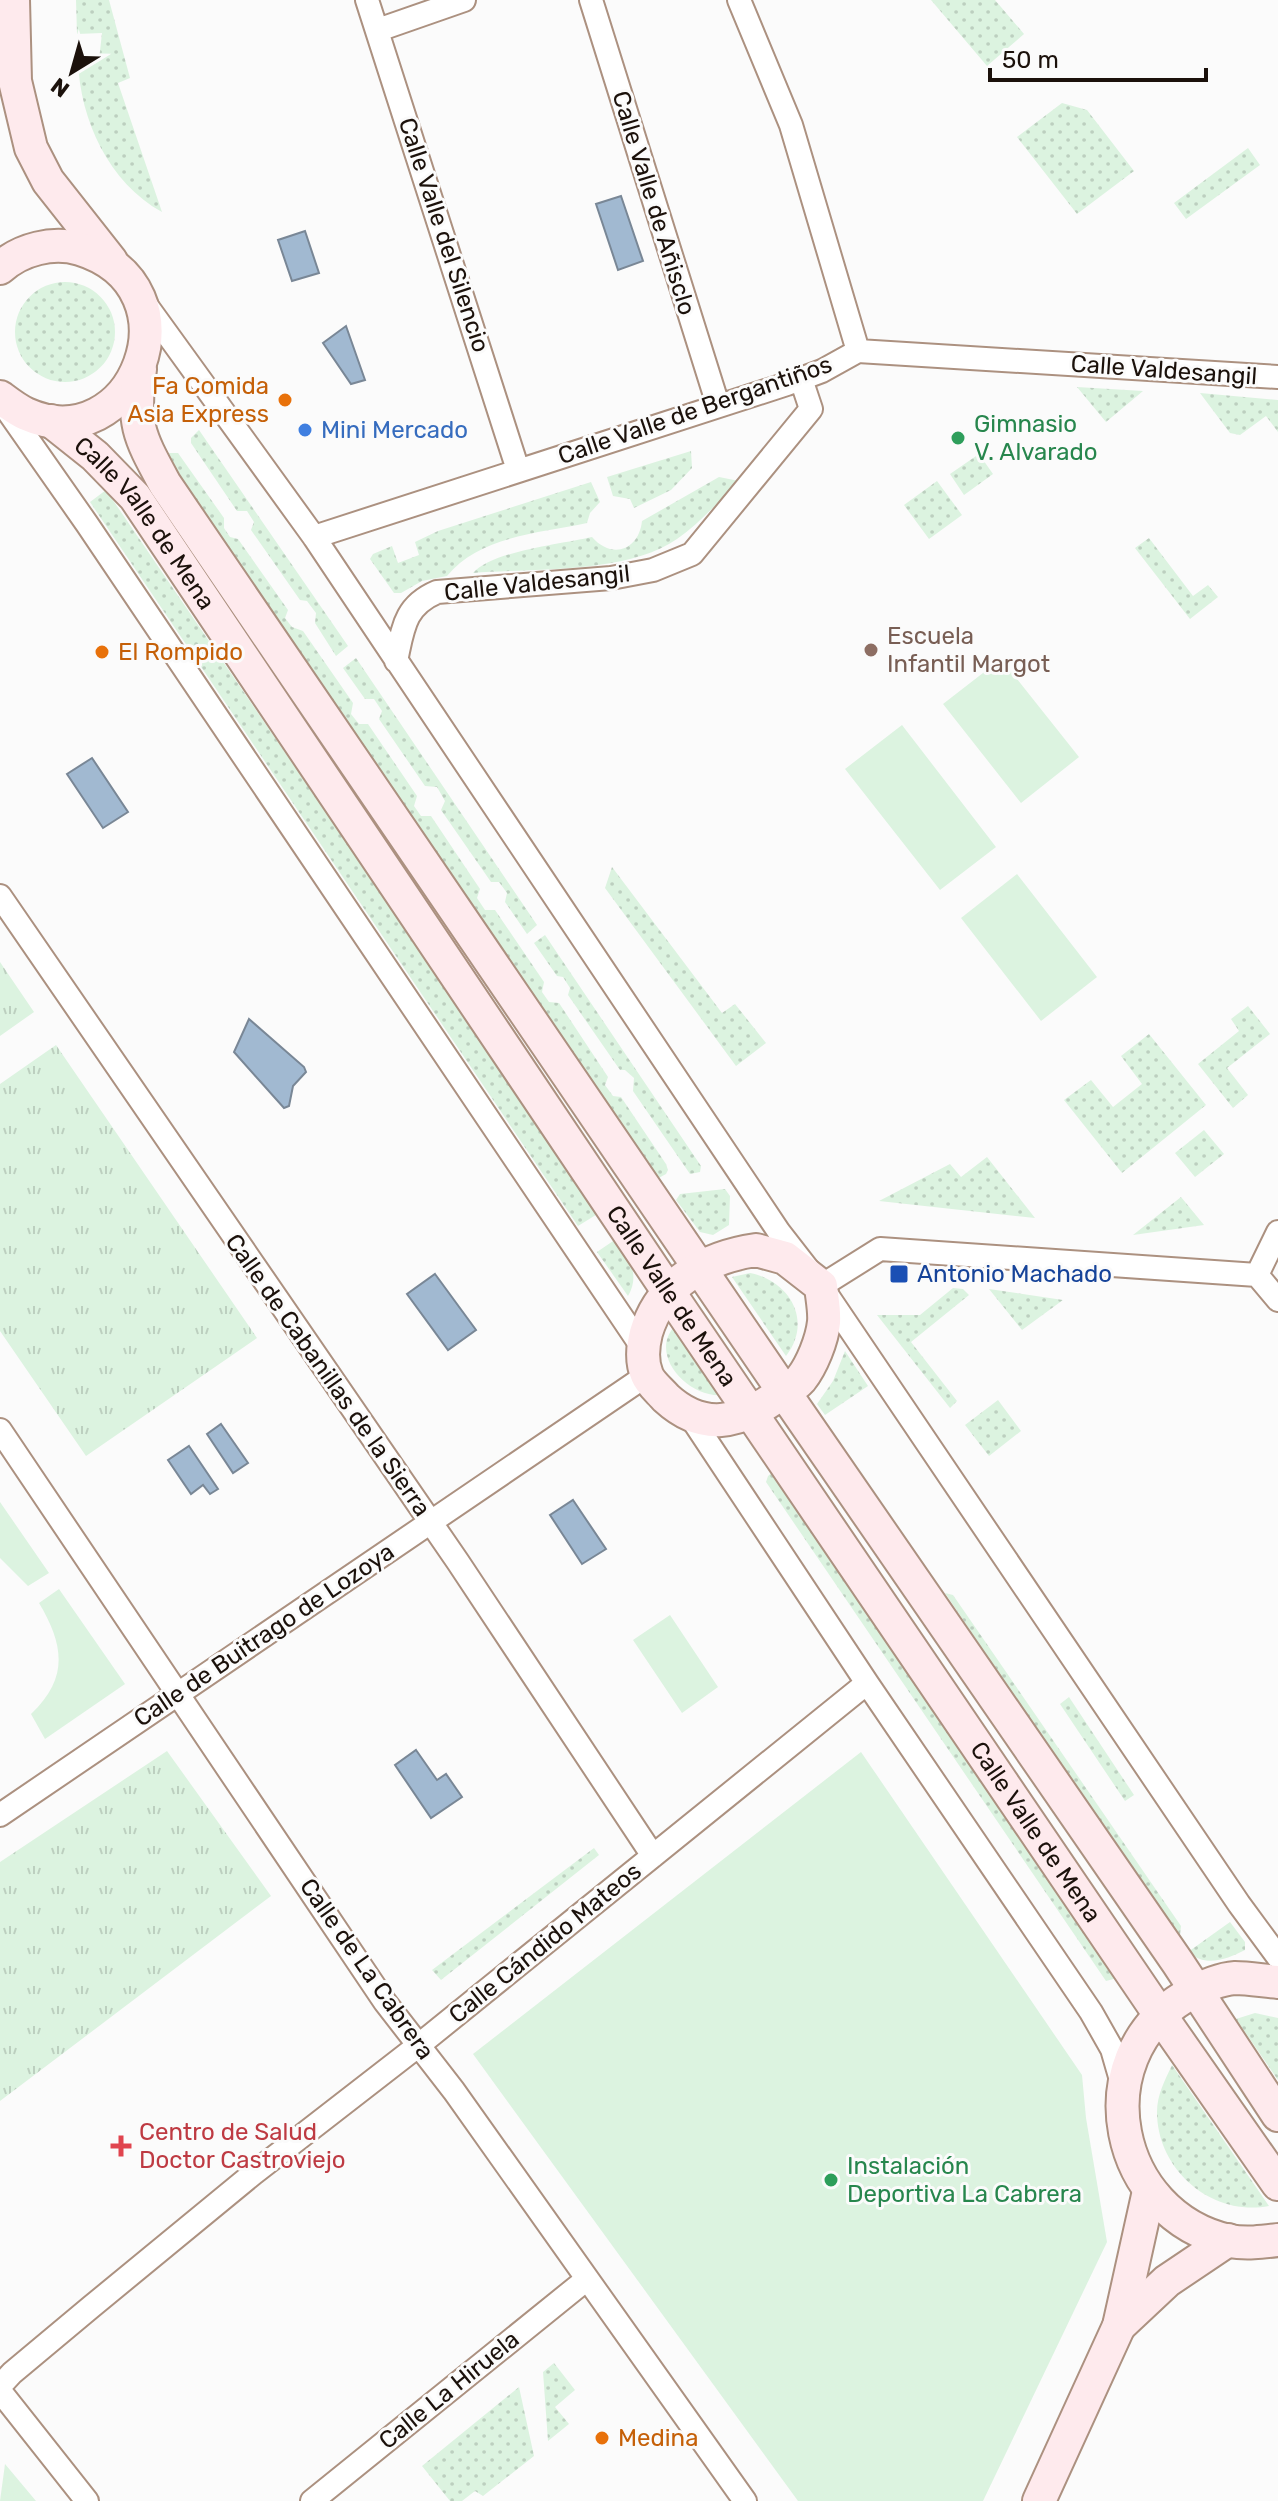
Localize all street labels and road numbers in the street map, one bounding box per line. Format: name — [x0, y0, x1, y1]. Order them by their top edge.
street label: Calle Valle de Añisclo — [607, 88, 701, 318]
street label: Calle Valle del Silencio — [393, 114, 495, 356]
street label: Calle Valle de Bergantiños — [554, 350, 836, 470]
street label: Calle Valdesangil — [1070, 350, 1258, 390]
street label: Calle Valle de Mena — [69, 431, 221, 615]
street label: Calle Valdesangil — [443, 559, 631, 607]
street label: Calle Valle de Mena — [601, 1200, 743, 1392]
street label: Calle de Cabanillas de la Sierra — [220, 1229, 436, 1521]
street label: Calle de Buitrago de Lozoya — [129, 1537, 399, 1733]
street label: Calle Valle de Mena — [964, 1736, 1107, 1928]
street label: Calle Cándido Mateos — [443, 1857, 647, 2029]
street label: Calle de La Cabrera — [294, 1873, 440, 2065]
street label: Calle La Hiruela — [373, 2325, 525, 2455]

